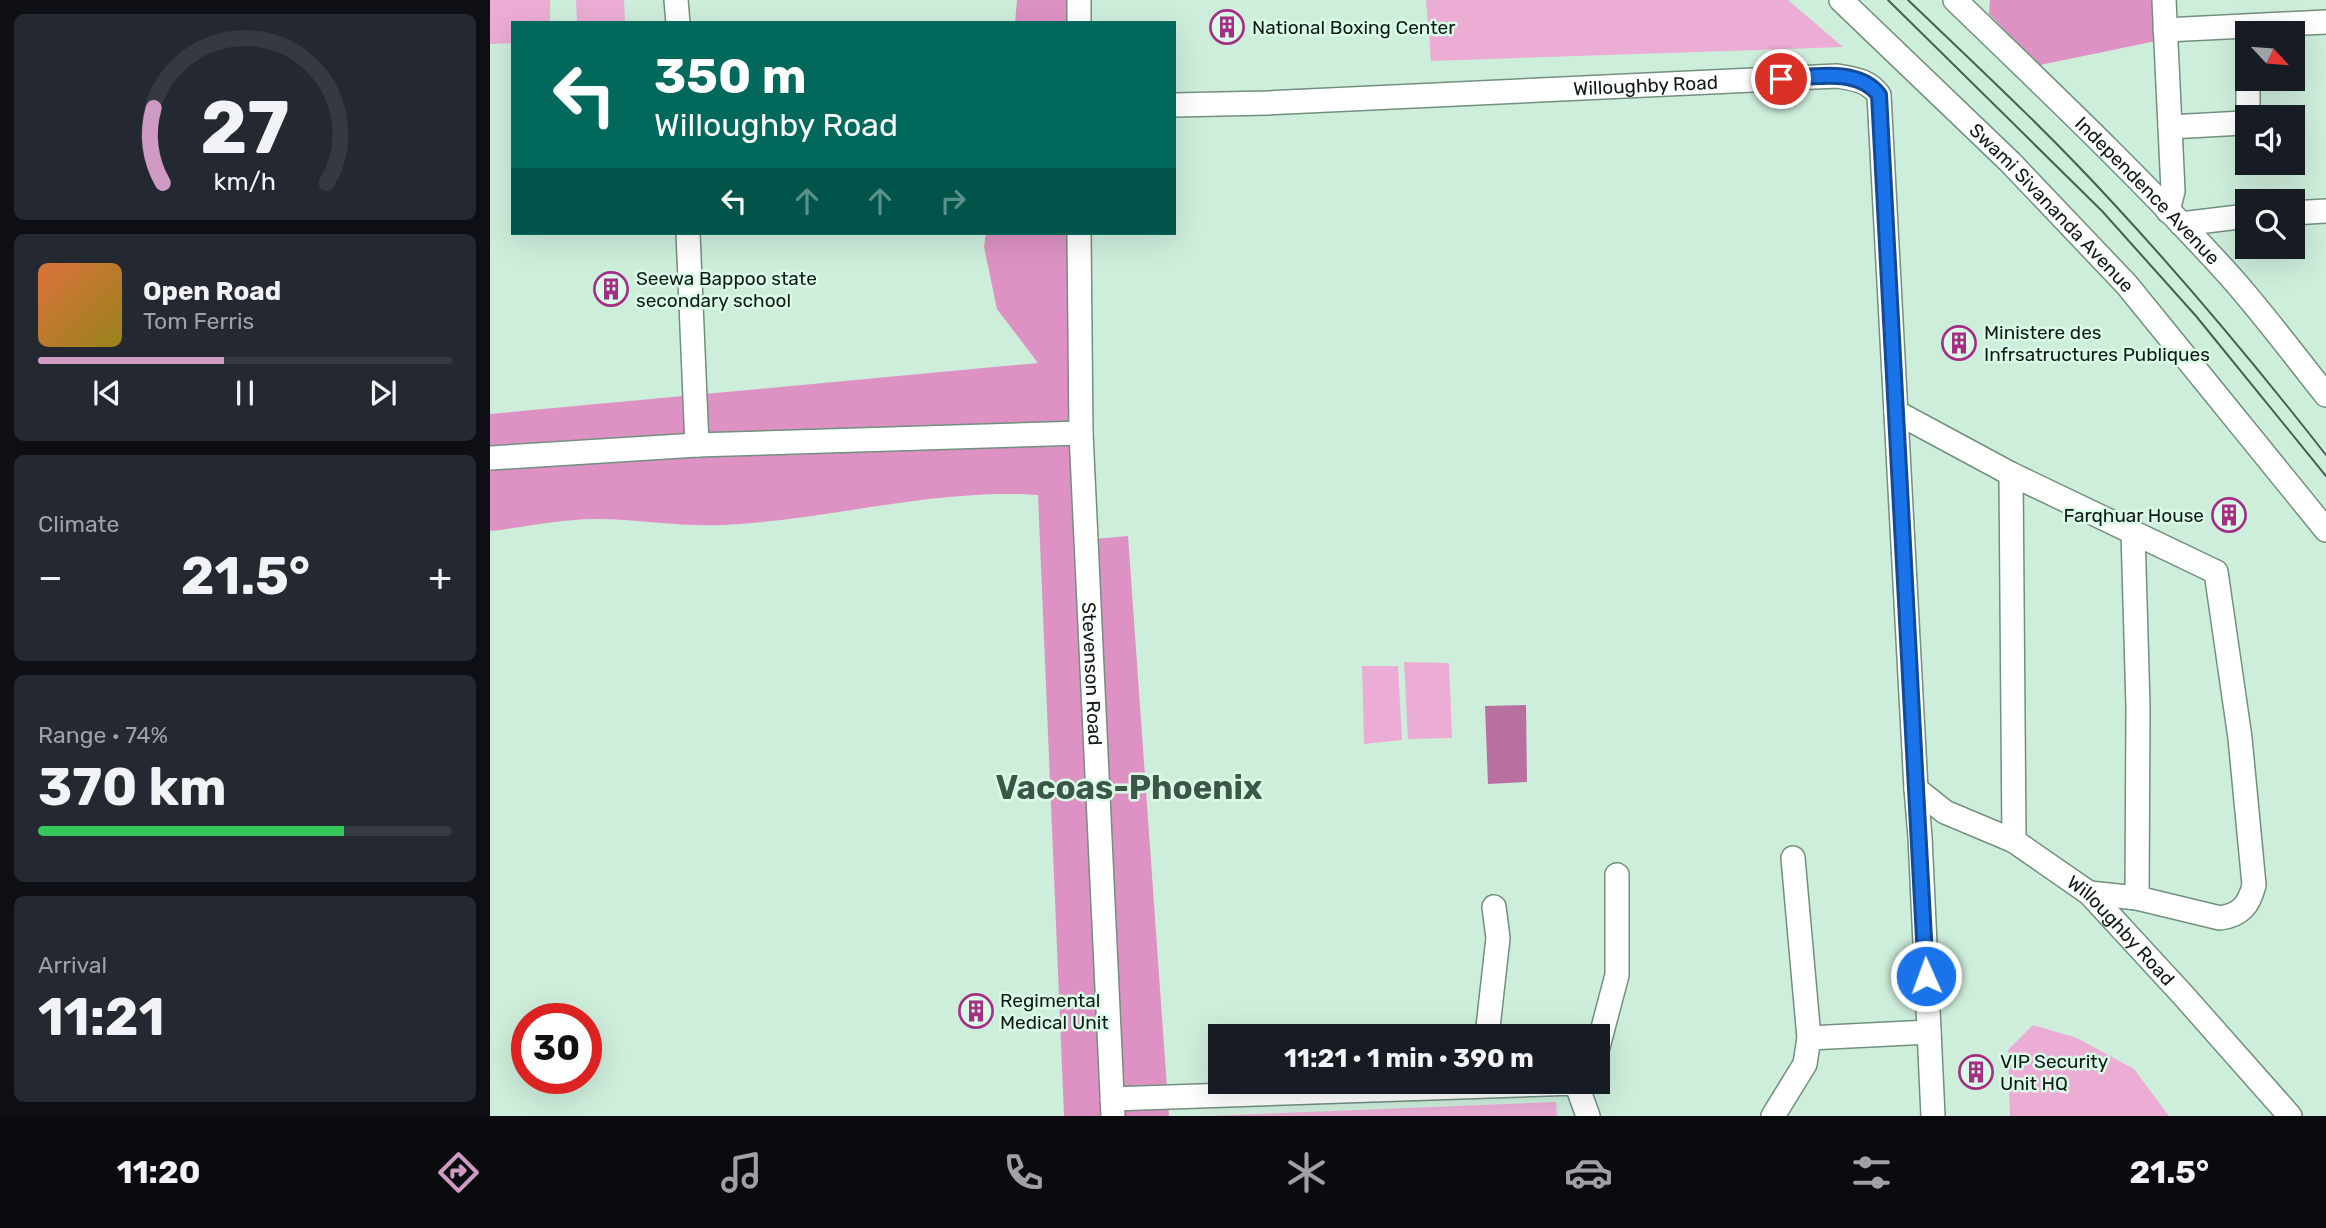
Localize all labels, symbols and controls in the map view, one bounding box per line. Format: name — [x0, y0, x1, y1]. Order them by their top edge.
building icon: National Boxing Center — [1208, 8, 1246, 46]
place label: National Boxing Center — [1252, 16, 1456, 39]
north arrow — [2235, 21, 2305, 91]
map controls — [2235, 21, 2305, 259]
text: 350 m — [654, 47, 807, 105]
icon: left — [539, 49, 630, 140]
pin — [1751, 49, 1811, 109]
icon: arrive — [1762, 60, 1800, 98]
street label: Willoughby Road — [1573, 71, 1719, 100]
text: 27 — [200, 86, 290, 172]
button: sound — [2235, 105, 2305, 175]
text: Willoughby Road — [654, 106, 898, 144]
street label: Independence Avenue — [2070, 112, 2225, 269]
street label: Swami Sivananda Avenue — [1965, 118, 2139, 297]
text: km/h — [214, 167, 276, 196]
icon: left — [715, 182, 753, 220]
icon: ahead — [788, 182, 826, 220]
icon: ahead — [861, 182, 899, 220]
icon: right — [934, 182, 972, 220]
button: search — [2235, 189, 2305, 259]
place label: Seewa Bappoo state secondary school — [636, 267, 817, 312]
building icon: Seewa Bappoo state secondary school — [592, 270, 630, 308]
text: Open Road — [143, 276, 281, 307]
text: Tom Ferris — [143, 307, 254, 335]
place label: Ministere des Infrsatructures Publiques — [1984, 321, 2210, 366]
building icon: Ministere des Infrsatructures Publiques — [1940, 324, 1978, 362]
icon: previous — [88, 374, 126, 412]
icon: pause — [226, 374, 264, 412]
icon: next — [364, 374, 402, 412]
building icon: Farqhuar House — [2210, 496, 2248, 534]
place label: Farqhuar House — [2063, 504, 2204, 527]
text: Climate — [38, 510, 119, 538]
text: 21.5° — [181, 545, 310, 607]
text: − — [38, 554, 63, 600]
text: + — [428, 554, 452, 600]
street label: Stevenson Road — [1077, 601, 1107, 746]
text: Range · 74% — [38, 721, 168, 749]
text: 370 km — [38, 756, 227, 818]
district label: Vacoas-Phoenix — [996, 768, 1262, 807]
street label: Willoughby Road — [2063, 870, 2179, 990]
position arrow — [1889, 939, 1963, 1013]
text: Arrival — [38, 951, 107, 979]
text: 11:21 — [38, 986, 165, 1048]
place label: Regimental Medical Unit — [1000, 989, 1109, 1034]
building icon: Regimental Medical Unit — [957, 992, 995, 1030]
speed limit sign: 30 — [511, 1003, 602, 1094]
text: 11:21 · 1 min · 390 m — [1284, 1043, 1534, 1074]
place label: VIP Security Unit HQ — [2000, 1050, 2108, 1095]
building icon: VIP Security Unit HQ — [1957, 1053, 1995, 1091]
icon: directions — [434, 1148, 483, 1197]
icon: music — [717, 1148, 766, 1197]
icon: phone — [999, 1148, 1048, 1197]
icon: climate — [1282, 1148, 1331, 1197]
icon: car — [1564, 1148, 1613, 1197]
icon: filters — [1847, 1148, 1896, 1197]
text: 11:20 — [117, 1153, 201, 1191]
text: 21.5° — [2130, 1153, 2209, 1191]

